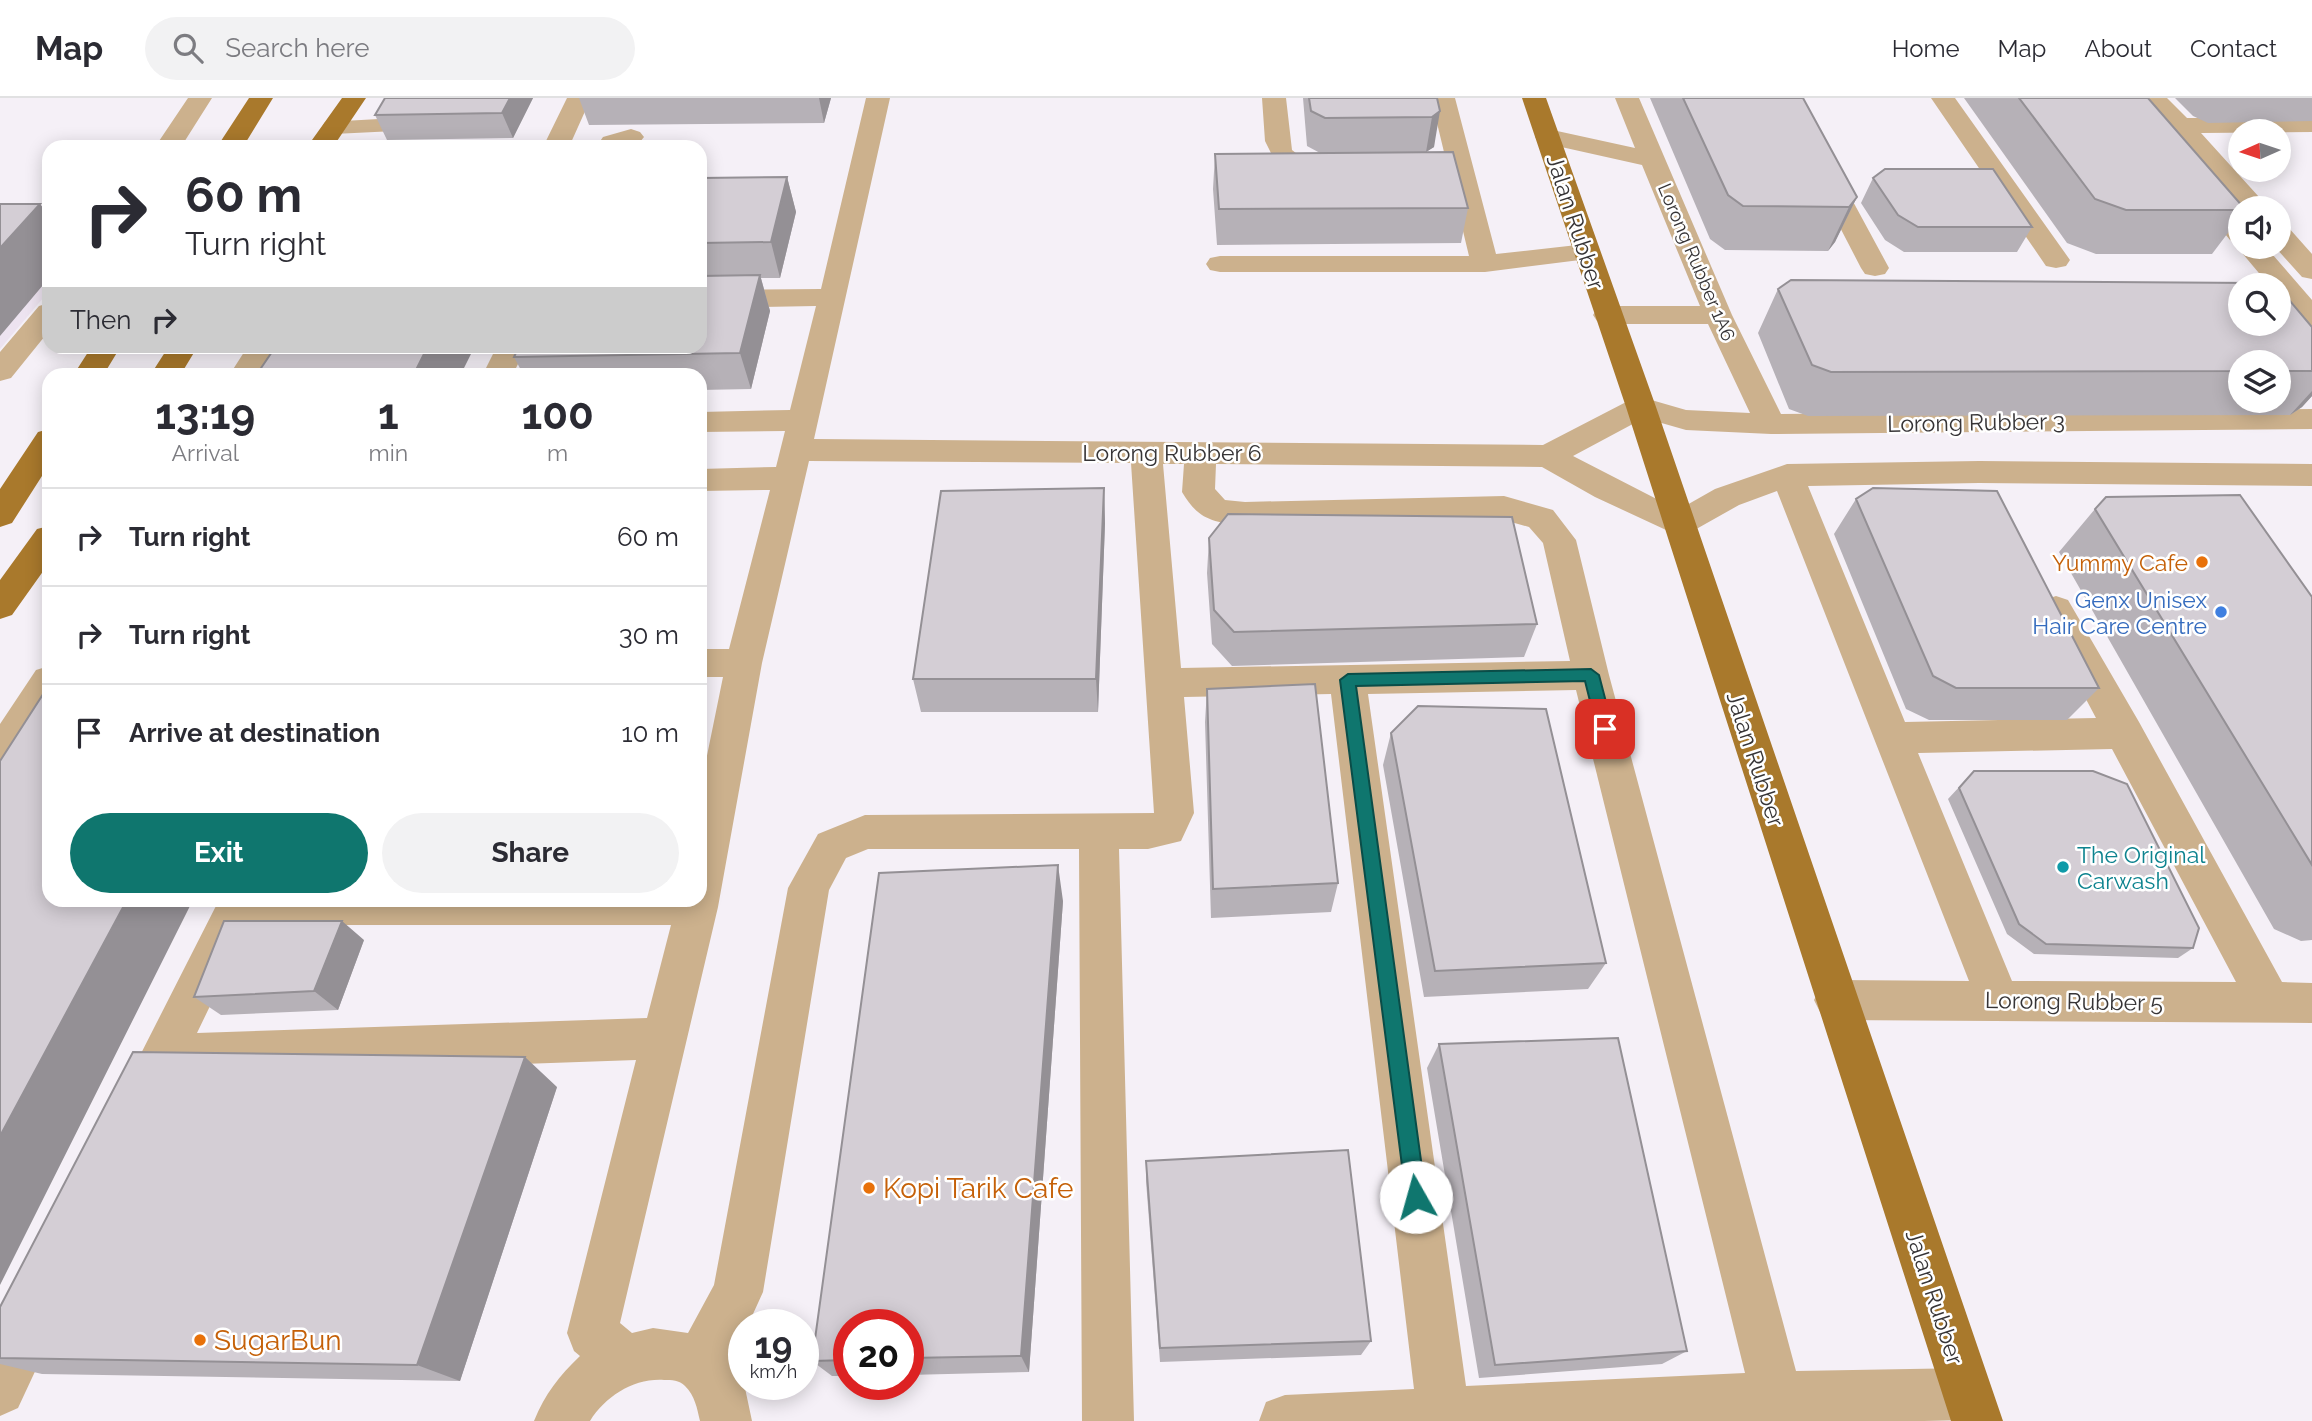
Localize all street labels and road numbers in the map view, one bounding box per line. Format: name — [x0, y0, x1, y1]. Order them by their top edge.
street label: Jalan Rubber — [1542, 151, 1610, 293]
street label: Lorong Rubber 1A6 — [1654, 180, 1740, 344]
street label: Lorong Rubber 3 — [1887, 407, 2065, 437]
street label: Lorong Rubber 6 — [1082, 439, 1262, 466]
street label: Jalan Rubber — [1722, 688, 1790, 830]
street label: Lorong Rubber 5 — [1985, 986, 2163, 1016]
street label: Jalan Rubber — [1901, 1226, 1969, 1368]

